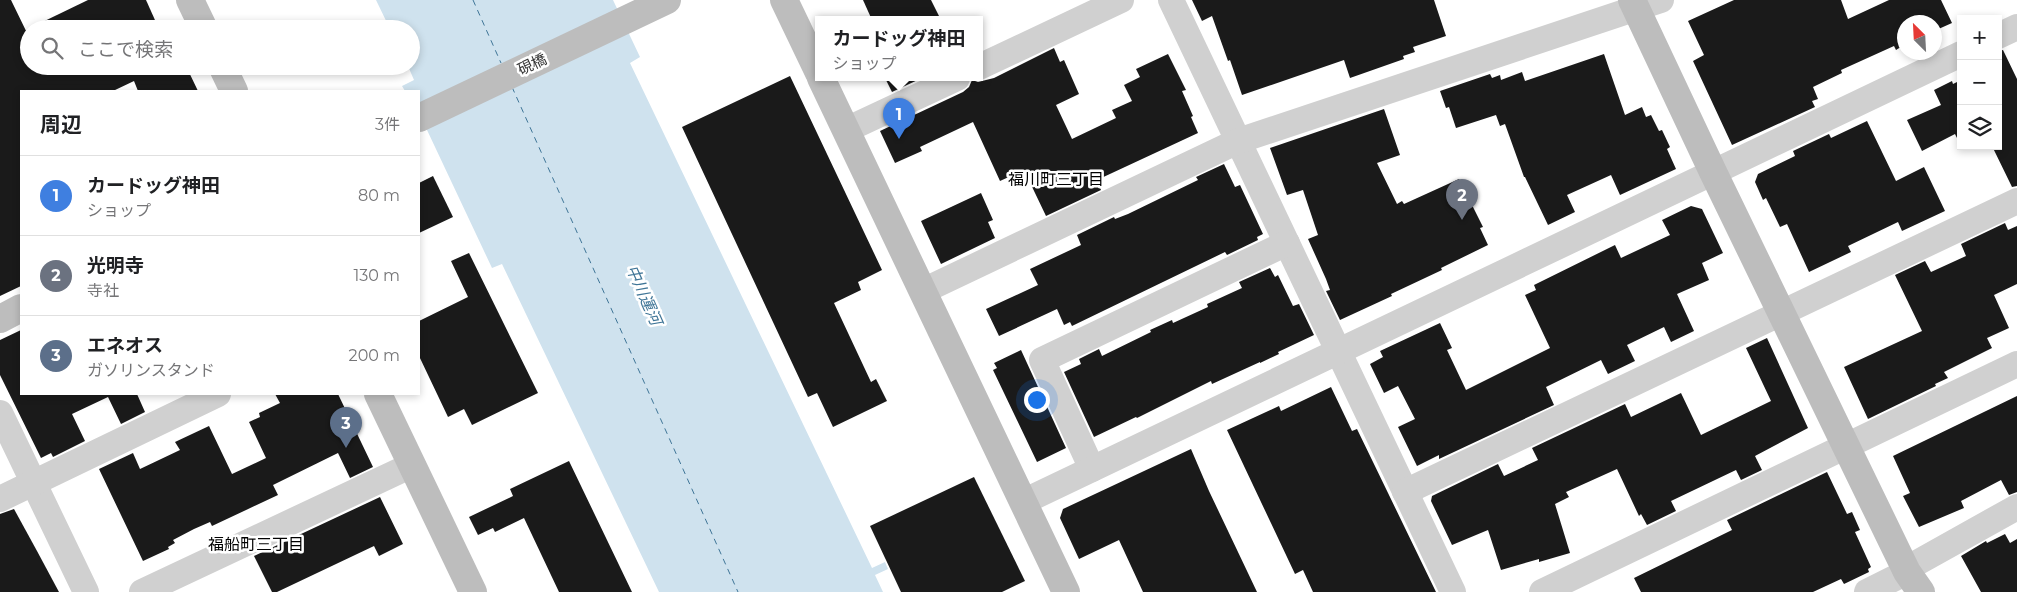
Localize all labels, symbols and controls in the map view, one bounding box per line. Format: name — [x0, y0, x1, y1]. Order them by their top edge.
north arrow — [1897, 15, 1942, 60]
map controls — [1957, 15, 2002, 150]
button: + — [1957, 15, 2002, 60]
popup — [815, 16, 983, 81]
search box — [20, 20, 420, 75]
text: カードッグ神田 — [832, 27, 966, 50]
icon: search — [38, 34, 66, 62]
text: ここで検索 — [78, 38, 173, 61]
street label: 硯橋 — [514, 49, 550, 79]
text: ショップ — [832, 54, 897, 73]
button: − — [1957, 60, 2002, 105]
pin: 1 — [883, 98, 915, 139]
button: layers — [1957, 105, 2002, 150]
text: 周辺 — [40, 112, 82, 137]
text: 3件 — [375, 115, 400, 134]
district label: 福川町三丁目 — [1008, 170, 1104, 189]
text: カードッグ神田 — [87, 174, 220, 197]
pin: 2 — [1446, 179, 1478, 220]
text: 1 — [53, 186, 59, 205]
text: 80 m — [358, 186, 400, 205]
text: ショップ — [87, 201, 151, 220]
text: 光明寺 — [87, 254, 144, 277]
water label: 中川運河 — [622, 262, 667, 331]
text: 2 — [51, 266, 61, 285]
text: 130 m — [353, 266, 400, 285]
text: 寺社 — [87, 281, 119, 300]
text: エネオス — [87, 334, 163, 357]
text: 3 — [51, 346, 61, 365]
text: 200 m — [349, 346, 400, 365]
text: ガソリンスタンド — [87, 361, 215, 380]
your location — [1024, 387, 1050, 413]
pin: 3 — [330, 407, 362, 448]
district label: 福船町三丁目 — [208, 535, 304, 554]

